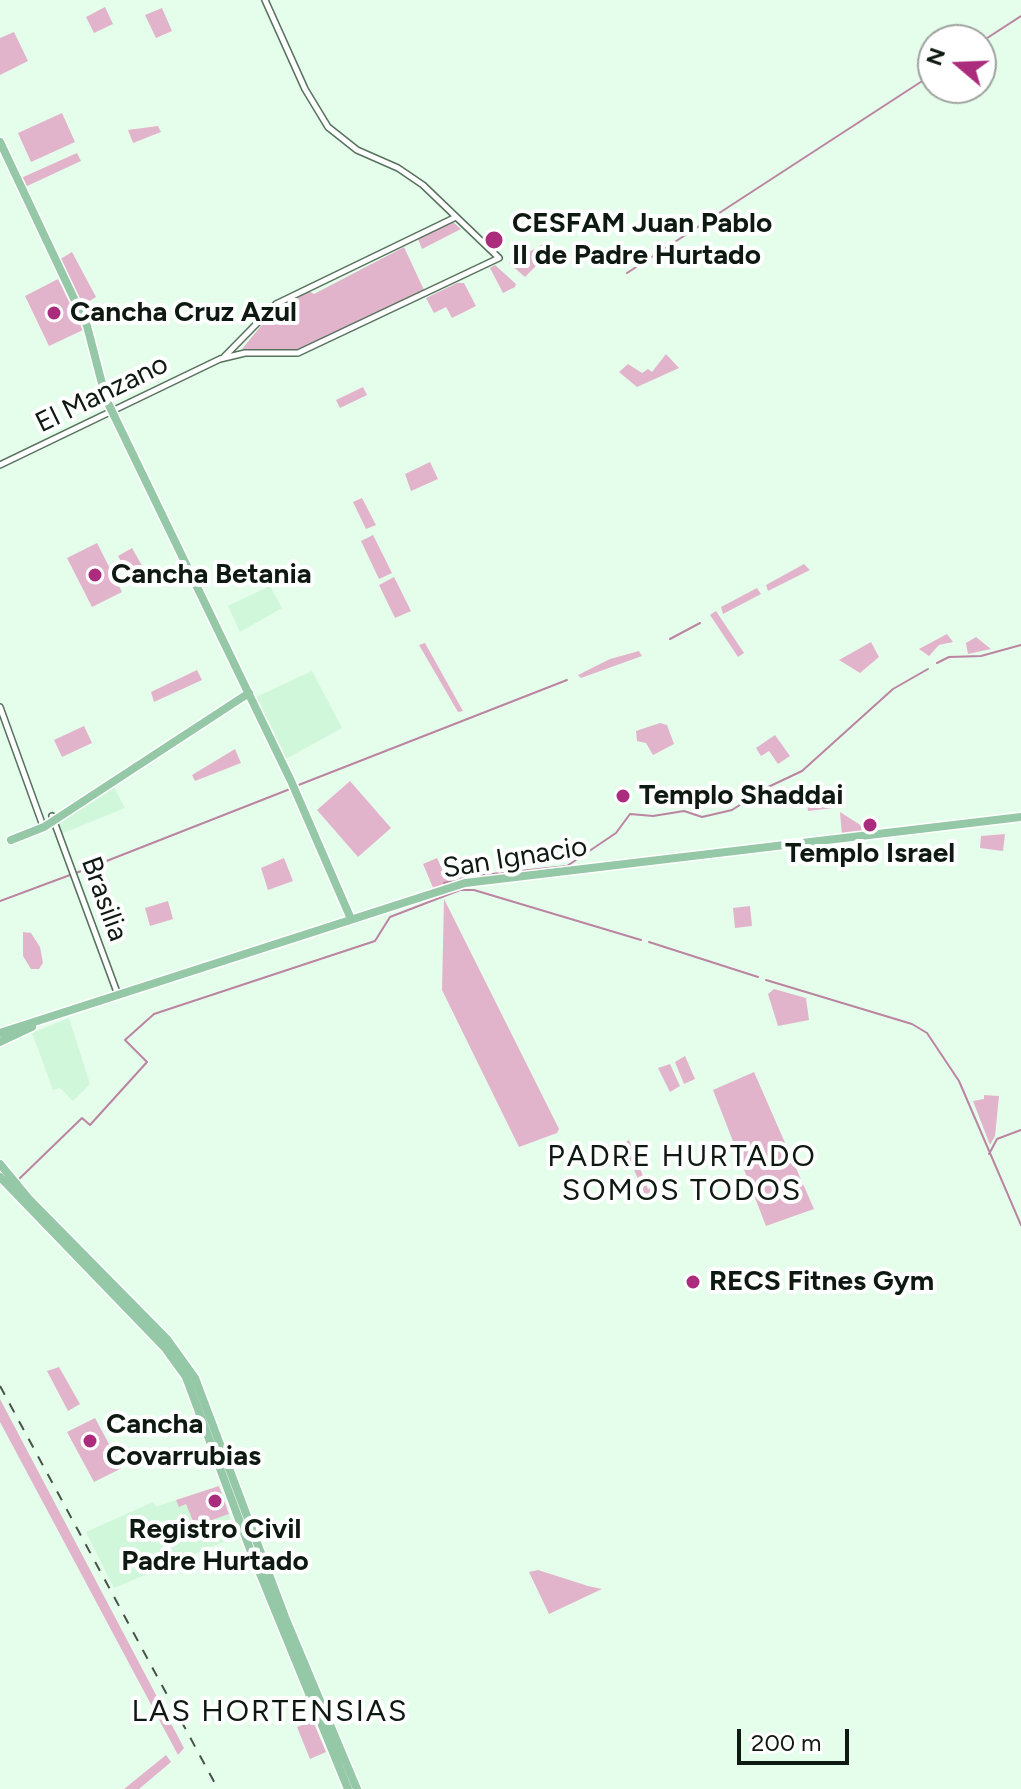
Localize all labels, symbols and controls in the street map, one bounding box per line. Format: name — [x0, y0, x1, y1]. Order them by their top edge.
north arrow — [917, 24, 997, 104]
text: N — [920, 44, 951, 69]
place label: CESFAM Juan Pablo II de Padre Hurtado — [512, 207, 772, 273]
marker: CESFAM Juan Pablo II de Padre Hurtado — [483, 229, 505, 251]
place label: Cancha Cruz Azul — [70, 296, 297, 330]
marker: Cancha Cruz Azul — [45, 304, 63, 322]
street label: El Manzano — [30, 348, 174, 440]
place label: Cancha Betania — [111, 558, 312, 592]
marker: Cancha Betania — [86, 566, 104, 584]
place label: Templo Shaddai — [639, 779, 844, 813]
marker: Templo Shaddai — [614, 787, 632, 805]
marker: Templo Israel — [861, 816, 879, 834]
street label: San Ignacio — [440, 830, 590, 886]
place label: Templo Israel — [785, 837, 955, 871]
street label: Brasilia — [73, 852, 135, 946]
district label: PADRE HURTADO SOMOS TODOS — [547, 1139, 817, 1210]
place label: RECS Fitnes Gym — [709, 1265, 934, 1299]
marker: RECS Fitnes Gym — [684, 1273, 702, 1291]
place label: Cancha Covarrubias — [106, 1408, 261, 1474]
marker: Cancha Covarrubias — [81, 1432, 99, 1450]
marker: Registro Civil Padre Hurtado — [206, 1492, 224, 1510]
place label: Registro Civil Padre Hurtado — [121, 1513, 309, 1579]
district label: LAS HORTENSIAS — [131, 1694, 409, 1730]
scale bar — [741, 1713, 853, 1763]
text: 200 m — [751, 1728, 822, 1757]

